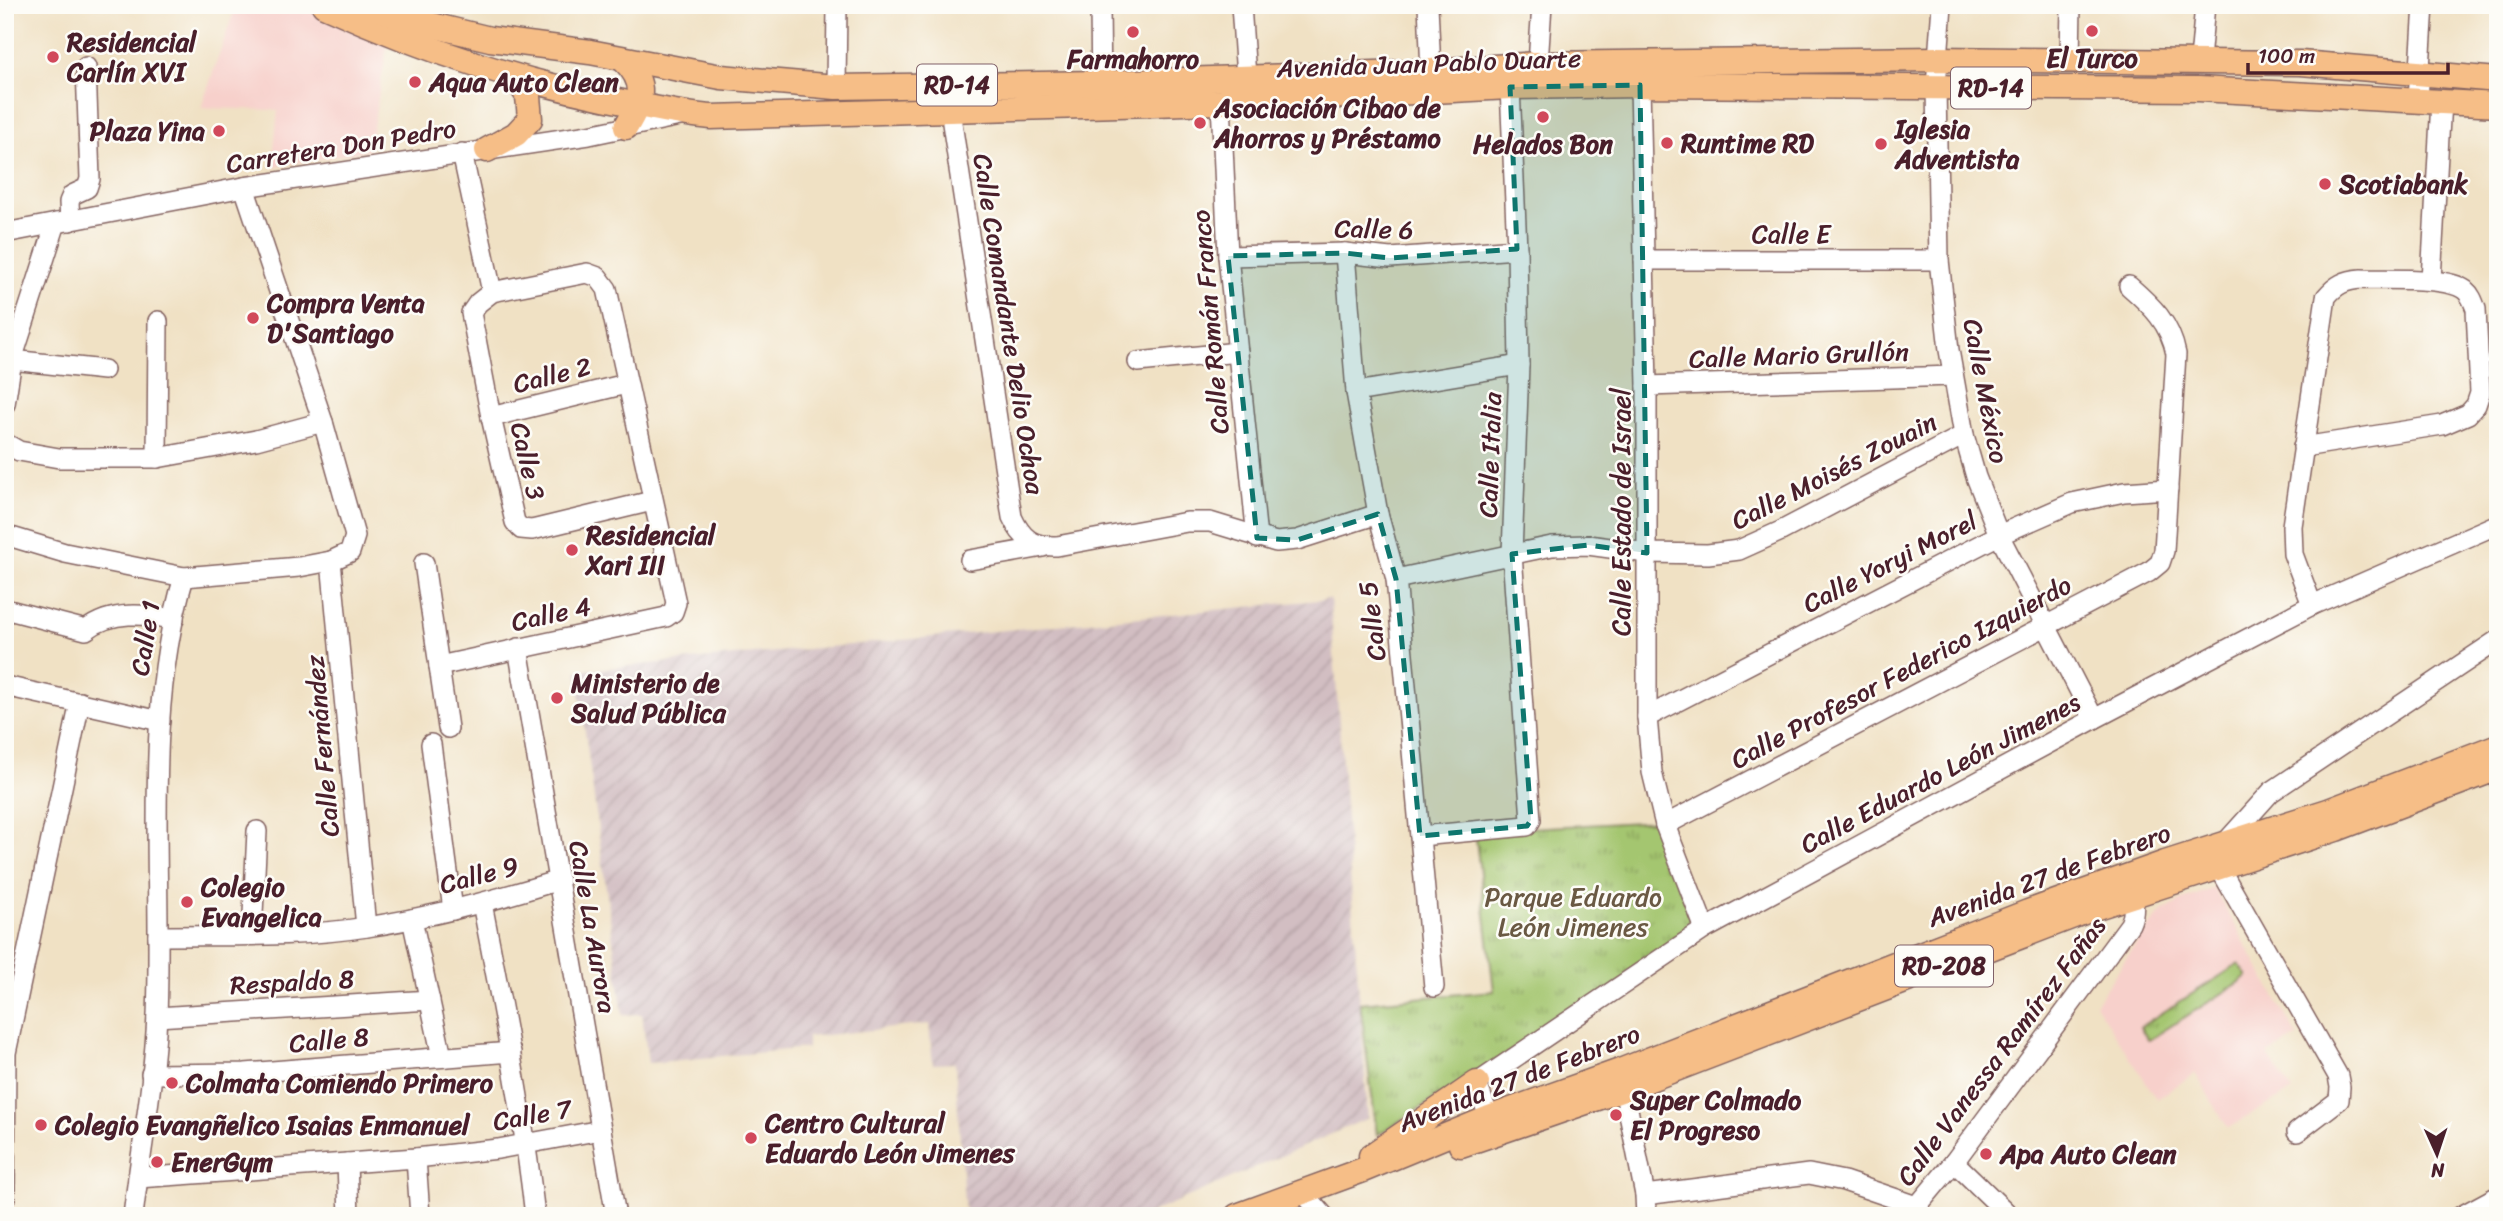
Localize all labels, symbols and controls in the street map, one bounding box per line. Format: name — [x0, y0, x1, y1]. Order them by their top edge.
place label: Residencial Carlín XVI — [66, 19, 198, 95]
marker: El Turco — [2084, 23, 2100, 39]
marker: Farmahorro — [1125, 24, 1141, 40]
scale bar — [2248, 32, 2447, 76]
street label: Avenida Juan Pablo Duarte — [1275, 35, 1582, 91]
place label: El Turco — [2046, 35, 2139, 81]
place label: Farmahorro — [1066, 36, 1200, 82]
text: 100 m — [2258, 37, 2315, 75]
marker: Residencial Carlín XVI — [45, 49, 61, 65]
place label: Aqua Auto Clean — [428, 59, 619, 105]
road number: RD-14 — [917, 64, 997, 106]
road number: RD-14 — [1951, 68, 2031, 108]
marker: Aqua Auto Clean — [407, 74, 423, 90]
place label: Asociación Cibao de Ahorros y Préstamo — [1213, 85, 1442, 161]
street label: Carretera Don Pedro — [223, 105, 459, 187]
place label: Iglesia Adventista — [1893, 106, 2020, 182]
place label: Plaza Yina — [89, 108, 205, 154]
marker: Helados Bon — [1535, 109, 1551, 125]
marker: Asociación Cibao de Ahorros y Préstamo — [1192, 115, 1208, 131]
place label: Runtime RD — [1680, 120, 1814, 166]
place label: Helados Bon — [1473, 121, 1613, 167]
marker: Plaza Yina — [211, 123, 227, 139]
marker: Runtime RD — [1659, 135, 1675, 151]
marker: Iglesia Adventista — [1873, 136, 1889, 152]
street label: Calle Comandante Delio Ochoa — [959, 150, 1059, 499]
place label: Scotiabank — [2338, 161, 2468, 207]
marker: Scotiabank — [2317, 176, 2333, 192]
street label: Calle 6 — [1334, 205, 1414, 253]
street label: Calle Román Franco — [1177, 208, 1243, 436]
street label: Calle E — [1752, 211, 1832, 257]
place label: Compra Venta D'Santiago — [266, 280, 425, 356]
marker: Compra Venta D'Santiago — [245, 310, 261, 326]
street label: Calle México — [1949, 315, 2023, 467]
street label: Calle Mario Grullón — [1688, 328, 1910, 382]
street label: Calle 2 — [508, 343, 596, 407]
street label: Calle Estado de Israel — [1598, 387, 1644, 636]
street label: Calle Italia — [1465, 390, 1515, 519]
street label: Calle Moisés Zouain — [1723, 399, 1945, 543]
street label: Calle 3 — [497, 418, 559, 504]
street label: Calle Yoryi Morel — [1794, 498, 1986, 626]
place label: Residencial Xari III — [584, 512, 717, 588]
marker: Residencial Xari III — [564, 542, 580, 558]
street label: Calle Profesor Federico Izquierdo — [1722, 562, 2080, 782]
street label: Calle 5 — [1344, 578, 1400, 664]
street label: Calle 4 — [507, 583, 595, 645]
street label: Calle 1 — [116, 597, 174, 679]
street label: Calle Fernández — [291, 653, 353, 839]
place label: Ministerio de Salud Pública — [570, 660, 727, 736]
street label: Calle Eduardo León Jimenes — [1791, 679, 2089, 867]
marker: Ministerio de Salud Pública — [549, 690, 565, 706]
street label: Avenida 27 de Febrero — [1920, 810, 2177, 941]
street label: Calle La Aurora — [555, 837, 631, 1017]
street label: Calle 9 — [434, 842, 524, 908]
place label: Colegio Evangelica — [200, 864, 322, 940]
park label: Parque Eduardo León Jimenes — [1484, 874, 1662, 950]
marker: Colegio Evangelica — [179, 894, 195, 910]
street label: Calle Vanessa Ramírez Fañas — [1884, 906, 2118, 1196]
road number: RD-208 — [1895, 946, 1993, 986]
street label: Respaldo 8 — [229, 956, 356, 1008]
street label: Avenida 27 de Febrero — [1390, 1011, 1647, 1146]
street label: Calle 8 — [287, 1014, 371, 1066]
place label: Colmata Comiendo Primero — [185, 1060, 494, 1106]
marker: Colmata Comiendo Primero — [164, 1075, 180, 1091]
place label: Super Colmado El Progreso — [1629, 1077, 1802, 1153]
street label: Calle 7 — [489, 1085, 577, 1145]
place label: Centro Cultural Eduardo León Jimenes — [764, 1100, 1016, 1176]
place label: Colegio Evangñelico Isaias Enmanuel — [54, 1102, 471, 1148]
marker: Super Colmado El Progreso — [1608, 1107, 1624, 1123]
marker: Colegio Evangñelico Isaias Enmanuel — [33, 1117, 49, 1133]
north arrow — [2402, 1120, 2472, 1190]
marker: Centro Cultural Eduardo León Jimenes — [743, 1130, 759, 1146]
place label: Apa Auto Clean — [1999, 1131, 2177, 1177]
place label: EnerGym — [171, 1139, 273, 1185]
marker: Apa Auto Clean — [1978, 1146, 1994, 1162]
marker: EnerGym — [149, 1154, 165, 1170]
text: N — [2430, 1154, 2446, 1187]

